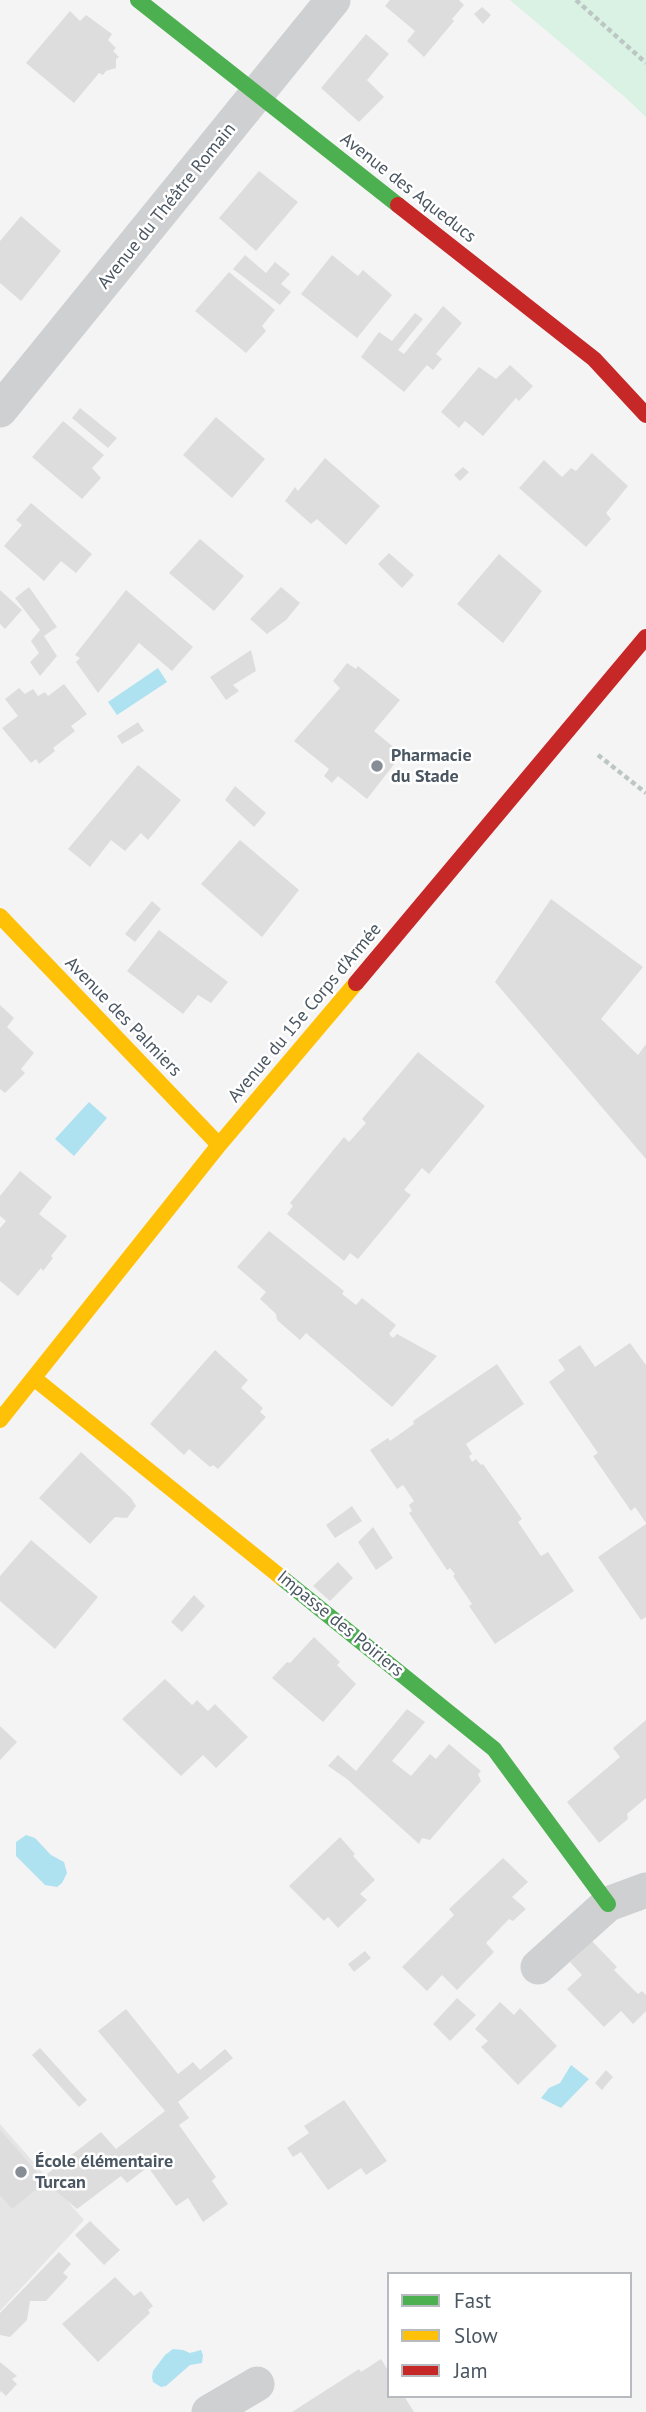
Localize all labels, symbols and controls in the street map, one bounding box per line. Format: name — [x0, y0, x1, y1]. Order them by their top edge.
street label: Avenue du Théâtre Romain — [93, 119, 241, 293]
street label: Avenue des Aqueducs — [336, 128, 480, 248]
place label: Pharmacie du Stade — [391, 745, 472, 788]
marker: Pharmacie du Stade — [369, 758, 385, 774]
street label: Avenue du 15e Corps d'Armée — [224, 919, 386, 1107]
street label: Avenue des Palmiers — [60, 953, 186, 1081]
street label: Impasse des Poiriers — [272, 1566, 408, 1682]
place label: École élémentaire Turcan — [35, 2151, 173, 2194]
marker: École élémentaire Turcan — [13, 2164, 29, 2180]
legend — [387, 2272, 632, 2398]
text: Fast — [454, 2287, 491, 2314]
text: Slow — [454, 2322, 498, 2349]
text: Jam — [454, 2357, 488, 2384]

